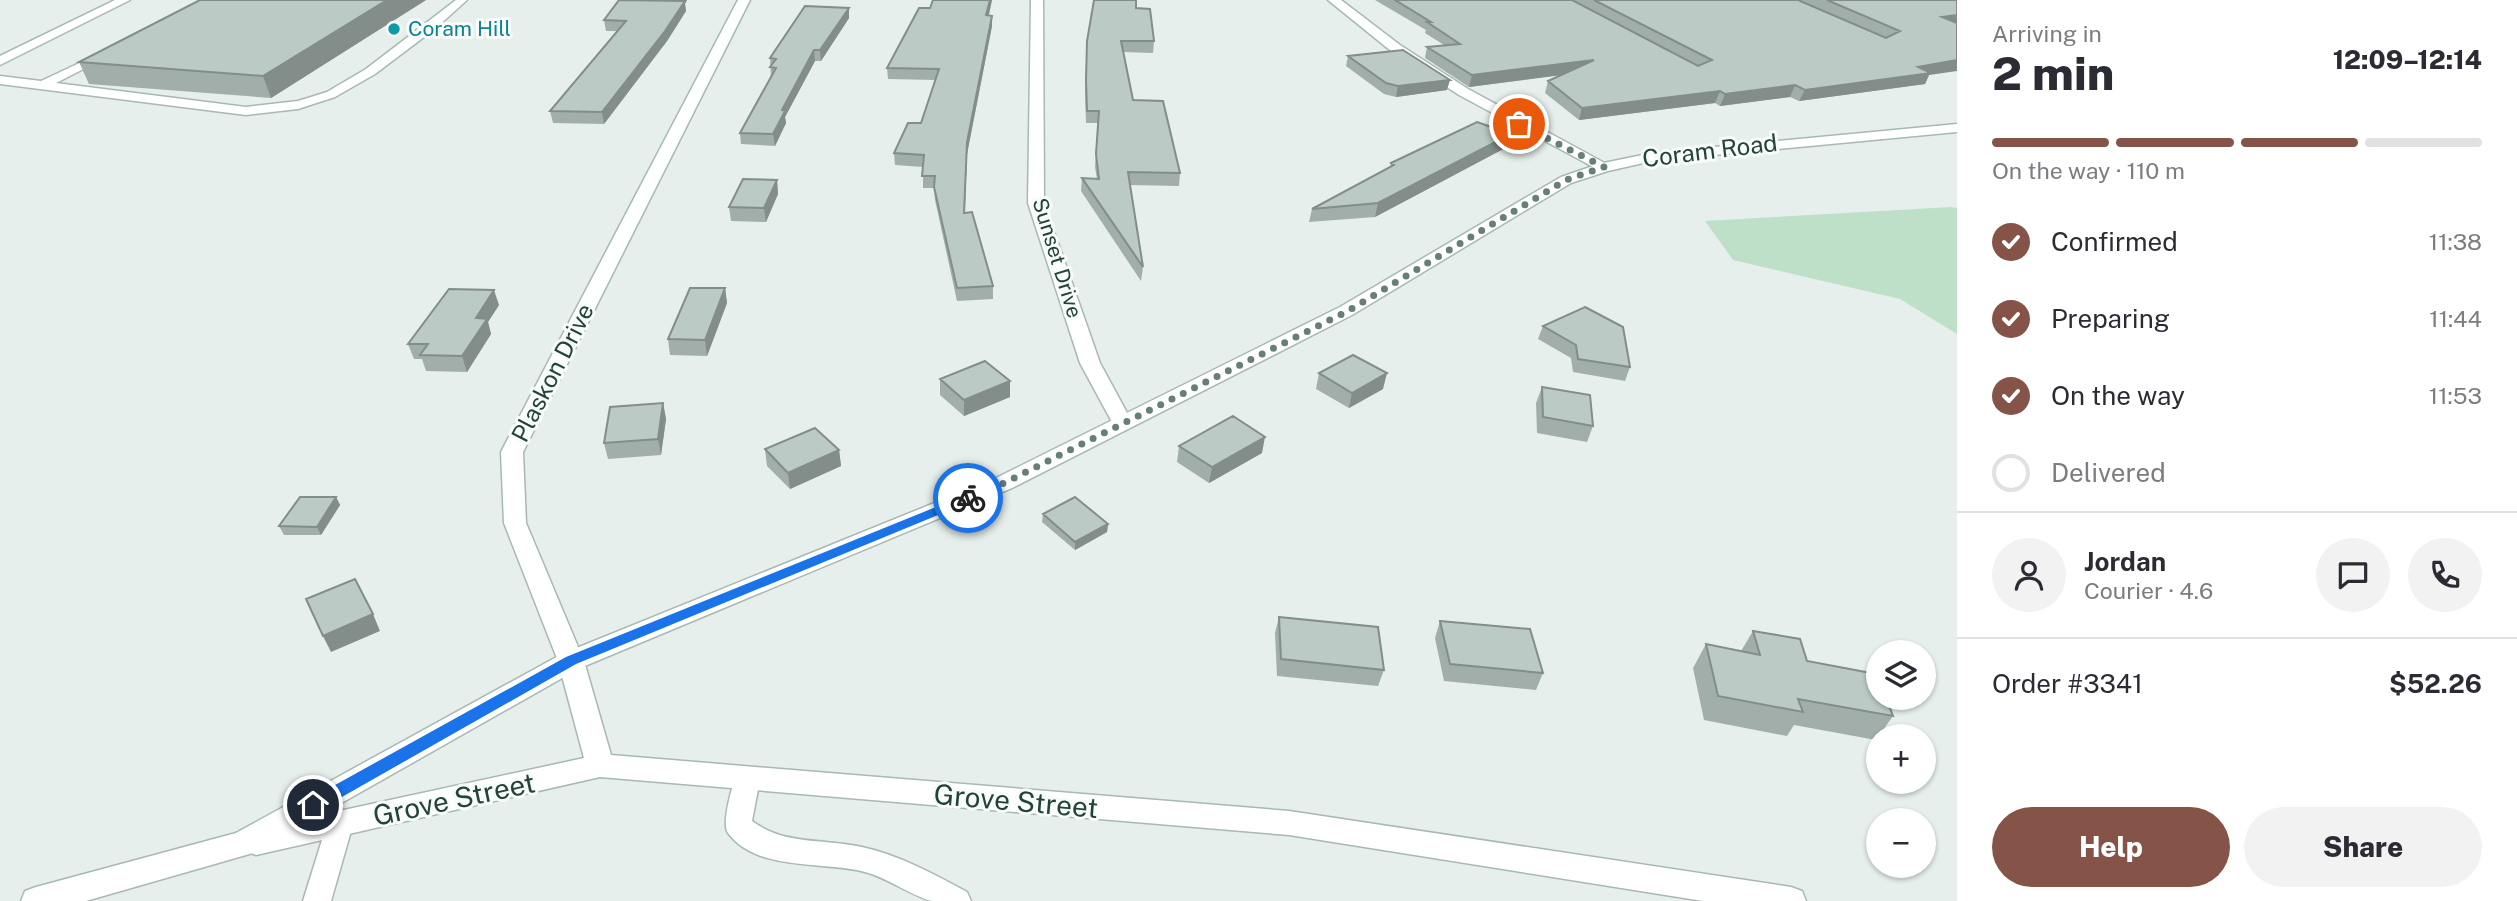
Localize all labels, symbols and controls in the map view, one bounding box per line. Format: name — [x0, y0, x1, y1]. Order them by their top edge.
place label: Coram Hill — [408, 16, 511, 41]
text: Arriving in — [1992, 20, 2102, 47]
marker: Coram Hill — [386, 21, 402, 37]
text: 12:09–12:14 — [2333, 44, 2482, 75]
text: 2 min — [1992, 46, 2114, 100]
pin — [1489, 94, 1549, 154]
icon: bag — [1500, 105, 1538, 143]
street label: Coram Road — [1641, 128, 1779, 172]
text: On the way · 110 m — [1992, 157, 2185, 184]
street label: Sunset Drive — [1027, 195, 1088, 321]
icon: check — [1992, 223, 2030, 261]
text: Confirmed — [2051, 226, 2178, 257]
text: 11:38 — [2429, 228, 2482, 255]
street label: Plaskon Drive — [505, 299, 599, 446]
icon: check — [1992, 300, 2030, 338]
text: Preparing — [2051, 303, 2170, 334]
text: 11:44 — [2429, 305, 2482, 332]
icon: check — [1992, 377, 2030, 415]
text: On the way — [2051, 380, 2185, 411]
text: 11:53 — [2429, 382, 2482, 409]
text: Delivered — [2051, 457, 2166, 488]
courier — [933, 463, 1003, 533]
icon: bike — [949, 479, 987, 517]
button: person — [1992, 538, 2066, 612]
button: chat — [2316, 538, 2390, 612]
button: phone — [2408, 538, 2482, 612]
text: Jordan — [2084, 546, 2166, 577]
text: Courier · 4.6 — [2084, 577, 2213, 604]
map controls — [1866, 640, 1936, 878]
button: layers — [1866, 640, 1936, 710]
text: Order #3341 — [1992, 668, 2143, 699]
text: $52.26 — [2389, 668, 2482, 699]
button: + — [1866, 724, 1936, 794]
street label: Grove Street — [370, 765, 538, 832]
pin — [283, 775, 343, 835]
street label: Grove Street — [932, 777, 1100, 824]
icon: home — [294, 786, 332, 824]
button: Help — [1992, 807, 2230, 887]
button: Share — [2244, 807, 2482, 887]
button: − — [1866, 808, 1936, 878]

